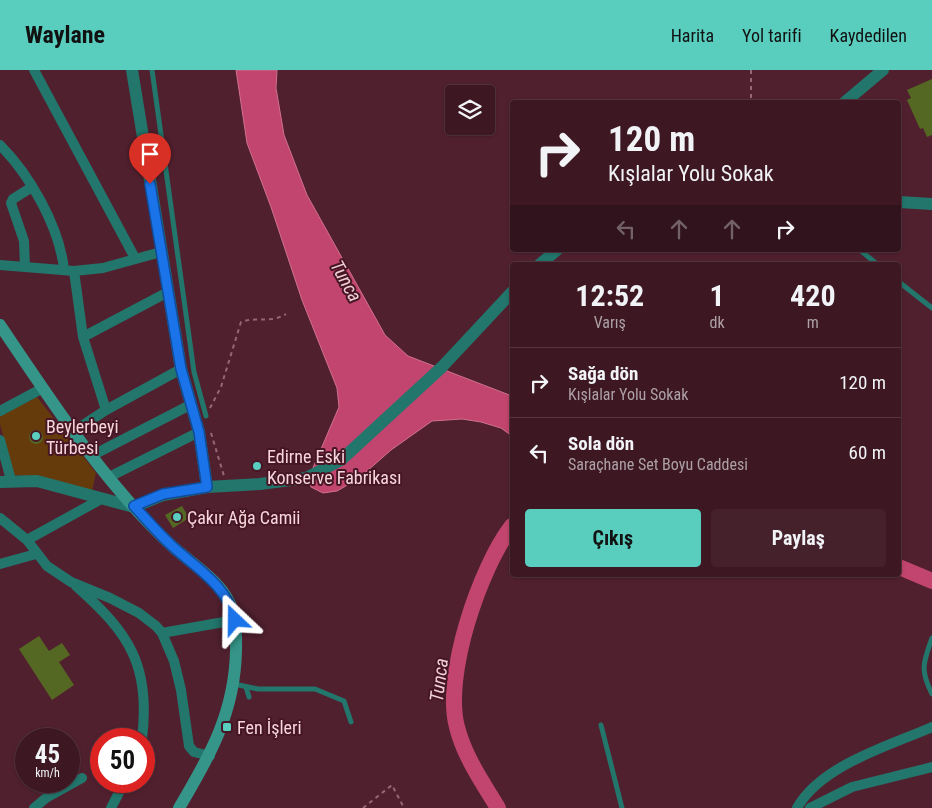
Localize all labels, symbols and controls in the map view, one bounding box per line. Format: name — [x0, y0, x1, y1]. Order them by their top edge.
text: Waylane — [25, 21, 105, 49]
text: Harita — [671, 25, 714, 46]
text: Yol tarifi — [742, 25, 802, 46]
text: Kaydedilen — [830, 25, 907, 46]
map controls — [445, 85, 495, 135]
button: layers — [445, 85, 495, 135]
text: 120 m — [608, 119, 695, 160]
icon: right — [525, 120, 590, 185]
pin — [129, 133, 171, 184]
icon: arrive — [136, 140, 164, 168]
text: Kışlalar Yolu Sokak — [608, 161, 774, 186]
icon: left — [612, 215, 640, 243]
icon: ahead — [665, 215, 693, 243]
icon: ahead — [718, 215, 746, 243]
icon: right — [771, 215, 799, 243]
water label: Tunca — [325, 256, 367, 306]
text: 12:52 — [575, 278, 644, 313]
text: 1 — [710, 278, 725, 313]
text: 420 — [790, 278, 836, 313]
text: Varış — [594, 313, 626, 332]
text: dk — [710, 313, 725, 332]
text: m — [807, 313, 819, 332]
text: Sağa dön — [568, 362, 638, 385]
icon: right — [525, 369, 553, 397]
text: 120 m — [839, 371, 886, 394]
text: Kışlalar Yolu Sokak — [568, 385, 688, 404]
place label: Beylerbeyi Türbesi — [46, 416, 119, 458]
marker: Beylerbeyi Türbesi — [30, 430, 42, 442]
text: Sola dön — [568, 432, 634, 455]
icon: left — [525, 439, 553, 467]
text: 60 m — [849, 441, 886, 464]
place label: Edirne Eski Konserve Fabrikası — [267, 446, 401, 488]
text: Saraçhane Set Boyu Caddesi — [568, 455, 748, 474]
marker: Edirne Eski Konserve Fabrikası — [251, 460, 263, 472]
place label: Çakır Ağa Camii — [187, 507, 300, 528]
button: Çıkış — [525, 509, 701, 567]
button: Paylaş — [711, 509, 886, 567]
marker: Çakır Ağa Camii — [171, 511, 183, 523]
position arrow — [208, 593, 260, 645]
water label: Tunca — [425, 657, 453, 703]
place label: Fen İşleri — [237, 717, 302, 738]
marker: Fen İşleri — [221, 721, 233, 733]
speed limit sign: 50 — [90, 728, 155, 793]
text: 45 — [35, 740, 60, 769]
text: km/h — [35, 766, 60, 780]

